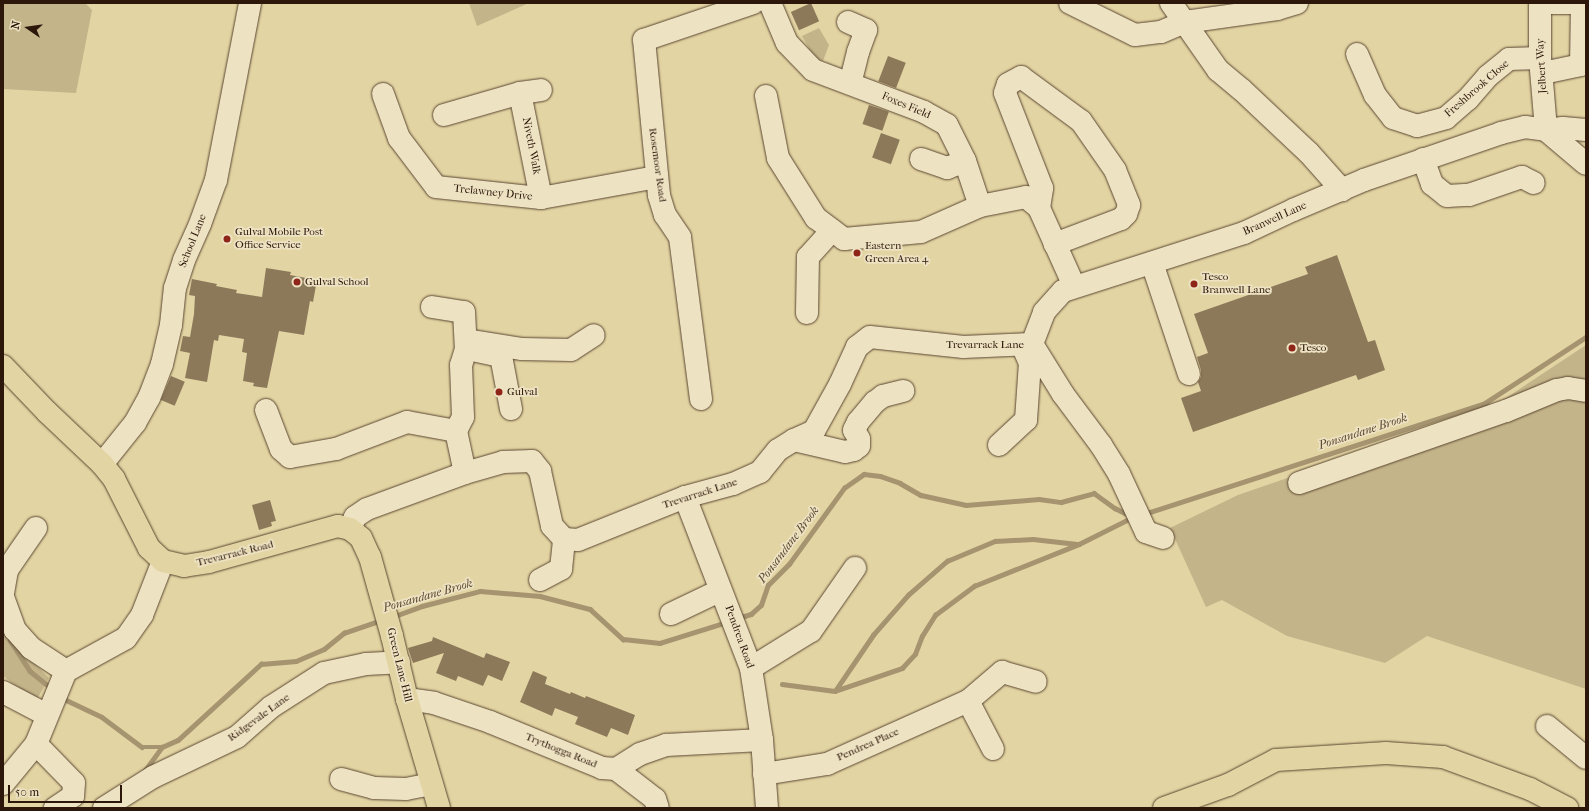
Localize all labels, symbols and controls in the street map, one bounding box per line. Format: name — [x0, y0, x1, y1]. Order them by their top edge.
north arrow — [8, 8, 48, 48]
text: N — [9, 20, 23, 31]
street label: Jelbert Way — [1534, 38, 1550, 94]
street label: Freshbrook Close — [1442, 57, 1512, 121]
street label: Foxes Field — [879, 90, 933, 122]
street label: Niveth Walk — [519, 116, 543, 176]
street label: Rosemoor Road — [645, 127, 669, 203]
street label: Trelawney Drive — [453, 182, 533, 204]
street label: Branwell Lane — [1241, 199, 1309, 239]
street label: School Lane — [176, 212, 210, 270]
place label: Gulval Mobile Post Office Service — [235, 226, 323, 252]
marker: Gulval Mobile Post Office Service — [222, 234, 232, 244]
place label: Eastern Green Area 4 — [865, 240, 928, 266]
marker: Eastern Green Area 4 — [852, 248, 862, 258]
place label: Tesco Branwell Lane — [1202, 271, 1270, 297]
place label: Gulval School — [305, 275, 369, 289]
marker: Gulval School — [292, 277, 302, 287]
marker: Tesco Branwell Lane — [1189, 279, 1199, 289]
street label: Trevarrack Lane — [946, 338, 1024, 352]
place label: Tesco — [1300, 341, 1326, 355]
marker: Tesco — [1287, 343, 1297, 353]
place label: Gulval — [507, 385, 537, 399]
marker: Gulval — [494, 387, 504, 397]
water label: Ponsandane Brook — [1317, 411, 1409, 453]
street label: Trevarrack Lane — [661, 476, 739, 512]
water label: Ponsandane Brook — [755, 504, 823, 586]
street label: Trevarrack Road — [195, 538, 275, 570]
water label: Ponsandane Brook — [382, 576, 474, 616]
street label: Pendrea Road — [721, 604, 757, 670]
street label: Green Lane Hill — [383, 627, 415, 703]
street label: Ridgevale Lane — [226, 691, 292, 745]
street label: Pendrea Place — [835, 725, 901, 765]
street label: Trythogga Road — [523, 731, 599, 771]
scale bar — [10, 777, 124, 803]
text: 50 m — [15, 785, 39, 799]

